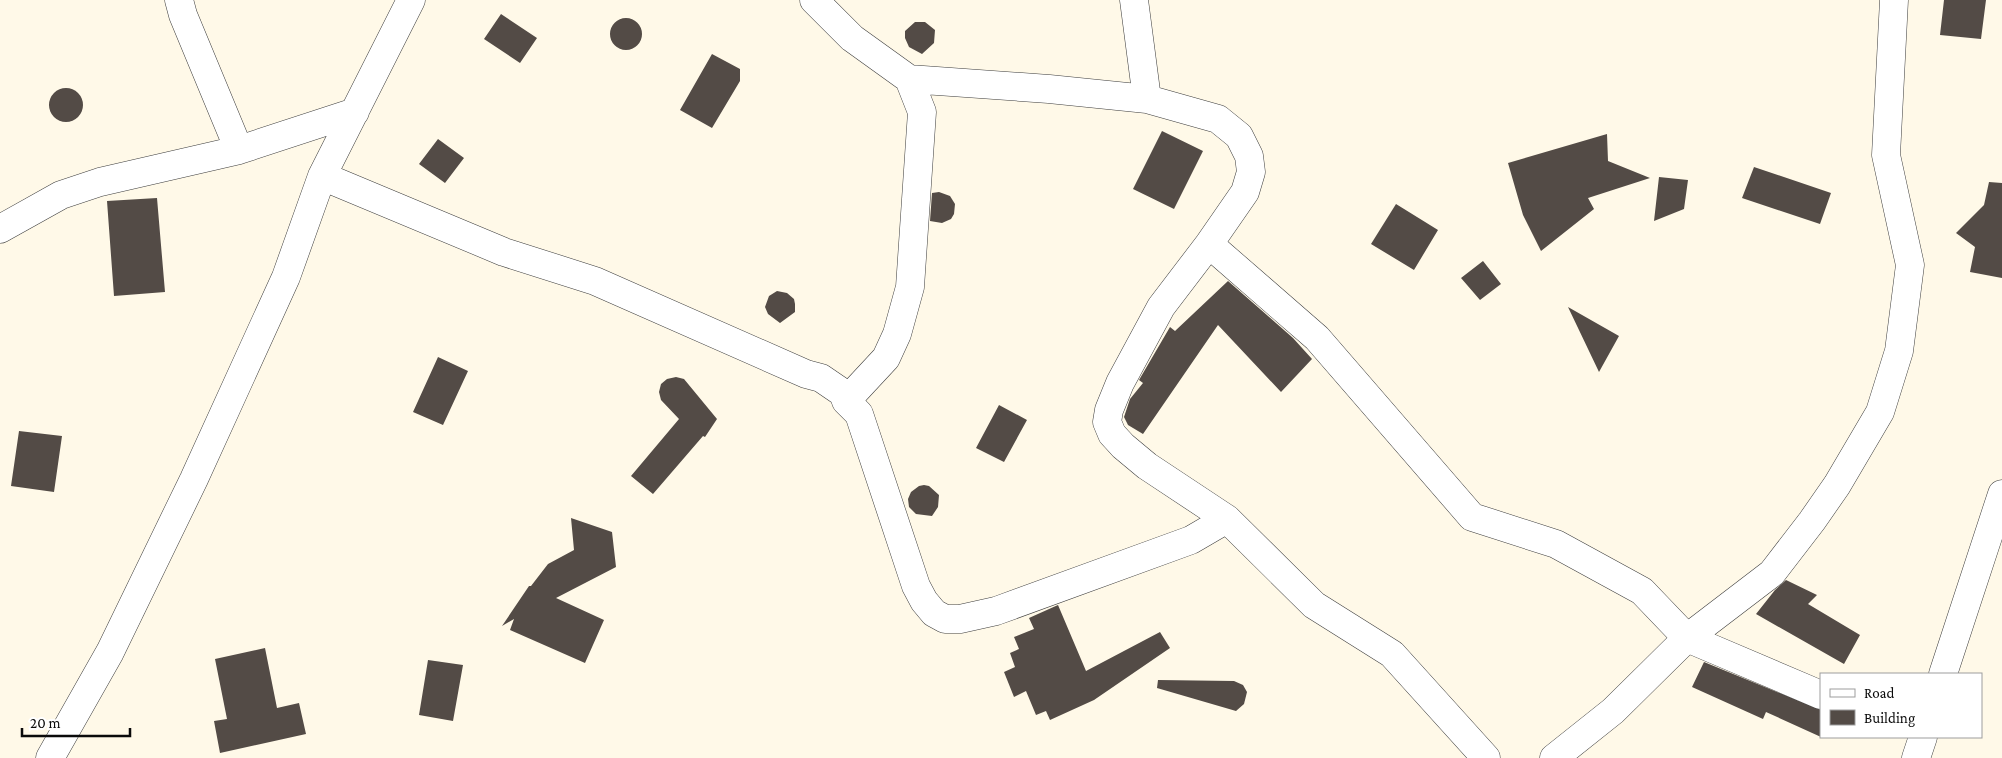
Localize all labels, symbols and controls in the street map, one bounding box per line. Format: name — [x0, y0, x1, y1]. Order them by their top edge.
legend — [1820, 673, 1982, 738]
text: Road — [1864, 685, 1895, 701]
scale bar — [22, 706, 130, 738]
text: Building — [1864, 710, 1915, 727]
text: 20 m — [30, 715, 61, 731]

